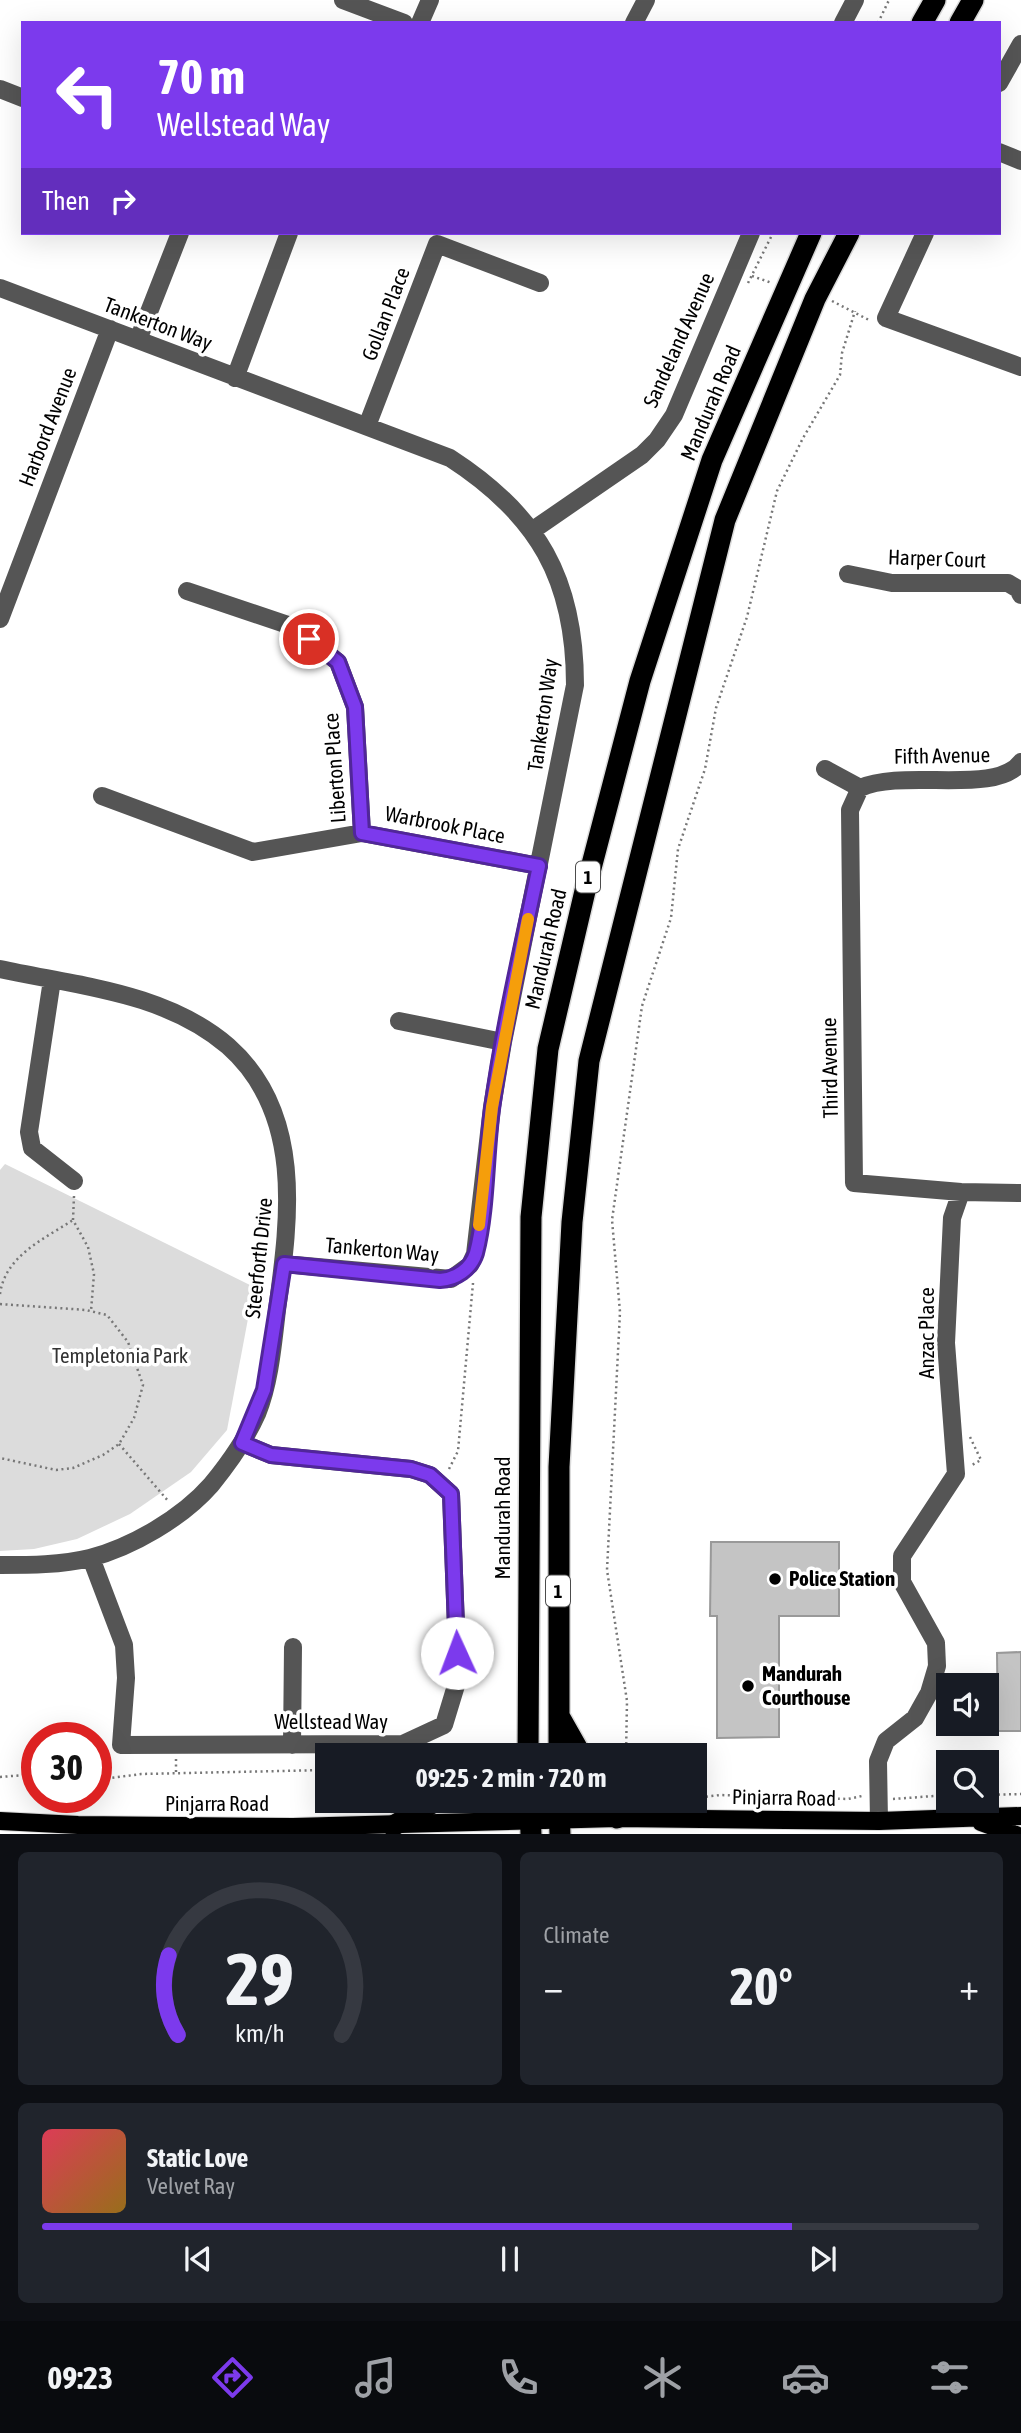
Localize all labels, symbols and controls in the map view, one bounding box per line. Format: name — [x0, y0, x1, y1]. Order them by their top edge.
text: 70 m — [157, 48, 245, 104]
icon: left — [42, 49, 133, 140]
text: Wellstead Way — [157, 106, 330, 143]
icon: right — [104, 182, 142, 220]
text: Then — [42, 186, 90, 216]
street label: Gollan Place — [356, 264, 414, 364]
street label: Sandeland Avenue — [638, 269, 718, 411]
street label: Tankerton Way — [101, 291, 216, 355]
street label: Mandurah Road — [675, 341, 745, 464]
street label: Harbord Avenue — [13, 364, 81, 489]
street label: Harper Court — [888, 544, 987, 572]
pin — [279, 609, 339, 669]
icon: arrive — [290, 620, 328, 658]
street label: Tankerton Way — [522, 656, 562, 773]
street label: Liberton Place — [318, 712, 350, 824]
street label: Fifth Avenue — [894, 742, 990, 768]
street label: Warbrook Place — [383, 801, 507, 847]
road number: 1 — [576, 862, 600, 892]
street label: Mandurah Road — [520, 886, 571, 1011]
street label: Third Avenue — [816, 1017, 842, 1119]
street label: Steerforth Drive — [240, 1196, 276, 1319]
street label: Tankerton Way — [324, 1232, 440, 1266]
street label: Anzac Place — [914, 1287, 938, 1379]
park label: Templetonia Park — [52, 1343, 188, 1367]
street label: Mandurah Road — [490, 1457, 514, 1579]
place label: Police Station — [789, 1566, 895, 1590]
marker: Police Station — [767, 1571, 783, 1587]
road number: 1 — [546, 1576, 570, 1606]
position arrow — [420, 1616, 494, 1690]
place label: Mandurah Courthouse — [762, 1661, 851, 1709]
map controls — [936, 1673, 999, 1813]
button: sound — [936, 1673, 999, 1736]
marker: Mandurah Courthouse — [740, 1678, 756, 1694]
street label: Wellstead Way — [274, 1709, 388, 1733]
speed limit sign: 30 — [21, 1722, 112, 1813]
button: search — [936, 1750, 999, 1813]
text: 09:25 · 2 min · 720 m — [416, 1763, 606, 1793]
street label: Pinjarra Road — [732, 1784, 836, 1810]
street label: Pinjarra Road — [165, 1791, 269, 1815]
text: Climate — [544, 1922, 609, 1948]
text: 29 — [226, 1937, 294, 2020]
text: 20° — [730, 1956, 793, 2016]
text: − — [544, 1965, 563, 2008]
text: + — [959, 1965, 979, 2008]
text: km/h — [235, 2018, 285, 2046]
text: Static Love — [147, 2143, 248, 2173]
text: Velvet Ray — [147, 2173, 235, 2199]
icon: previous — [179, 2240, 217, 2278]
icon: pause — [491, 2240, 529, 2278]
icon: next — [804, 2240, 842, 2278]
icon: directions — [208, 2353, 257, 2402]
icon: music — [351, 2353, 400, 2402]
icon: phone — [494, 2353, 543, 2402]
icon: climate — [638, 2353, 687, 2402]
icon: car — [781, 2353, 830, 2402]
icon: filters — [925, 2353, 974, 2402]
text: 09:23 — [47, 2359, 113, 2396]

